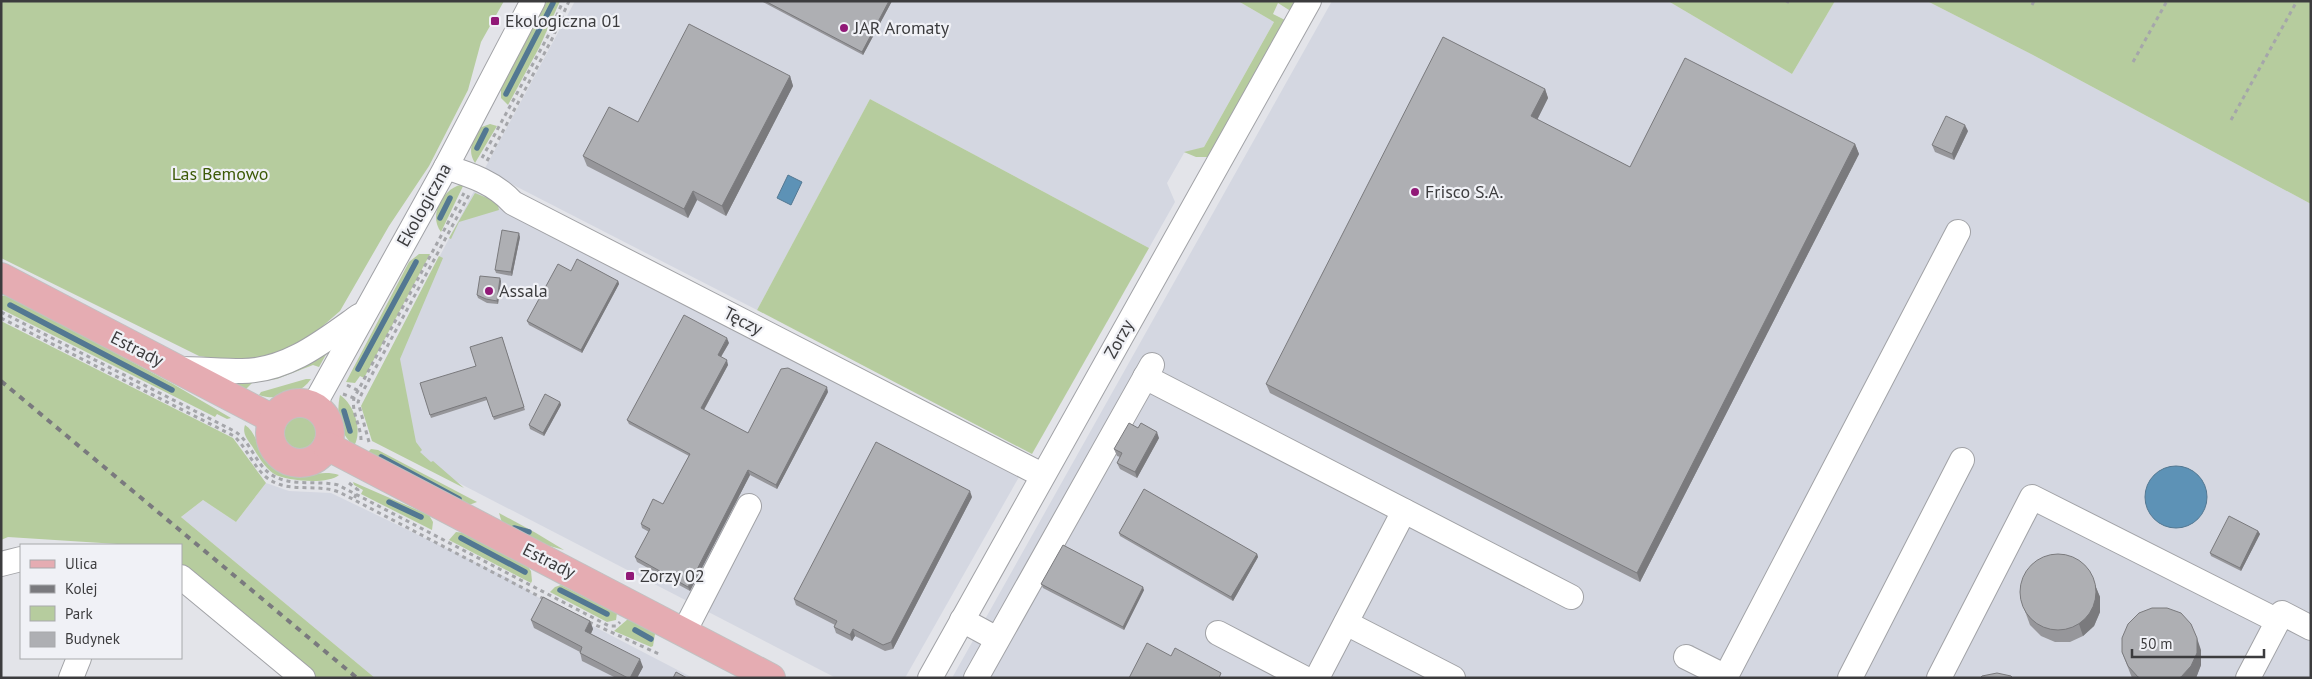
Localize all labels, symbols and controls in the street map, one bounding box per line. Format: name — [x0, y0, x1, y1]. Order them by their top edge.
place label: Ekologiczna 01 — [505, 9, 621, 32]
marker: Ekologiczna 01 — [489, 15, 501, 27]
place label: JAR Aromaty — [853, 16, 950, 39]
marker: JAR Aromaty — [838, 22, 850, 34]
street label: Ekologiczna — [391, 159, 456, 250]
park label: Las Bemowo — [172, 162, 268, 185]
place label: Frisco S.A. — [1425, 180, 1503, 203]
marker: Frisco S.A. — [1409, 186, 1421, 198]
place label: Assala — [499, 279, 548, 302]
marker: Assala — [483, 285, 495, 297]
street label: Tęczy — [720, 301, 767, 340]
street label: Zorzy — [1099, 315, 1139, 362]
street label: Estrady — [107, 325, 168, 372]
street label: Estrady — [519, 537, 580, 584]
legend — [20, 544, 182, 659]
text: Ulica — [65, 554, 97, 573]
place label: Zorzy 02 — [640, 564, 705, 587]
marker: Zorzy 02 — [624, 570, 636, 582]
text: Kolej — [65, 579, 97, 598]
text: Park — [65, 604, 93, 623]
scale bar — [2132, 626, 2264, 658]
text: Budynek — [65, 629, 121, 648]
text: 50 m — [2140, 634, 2173, 653]

